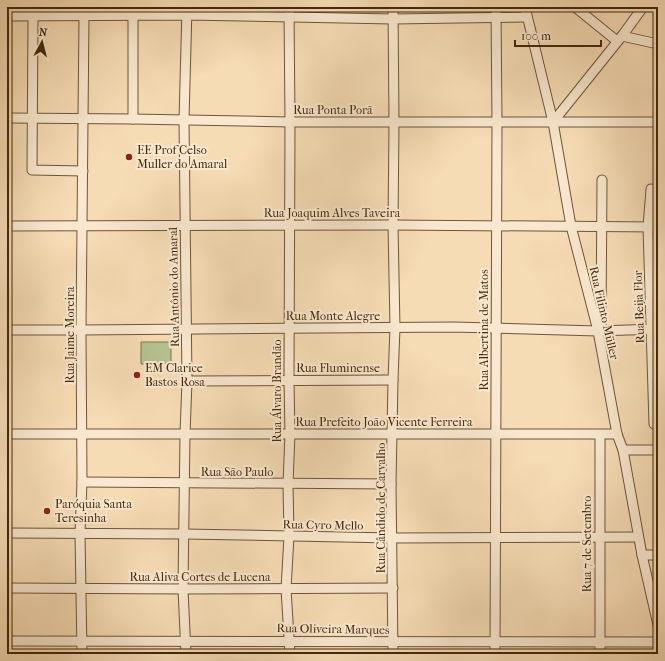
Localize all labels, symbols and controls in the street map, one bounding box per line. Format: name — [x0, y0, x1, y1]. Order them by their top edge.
north arrow — [22, 22, 62, 62]
scale bar — [515, 22, 601, 48]
text: N — [38, 26, 49, 40]
text: 100 m — [521, 29, 551, 43]
street label: Rua Ponta Porã — [293, 103, 373, 117]
place label: EE Prof Celso Muller do Amaral — [137, 143, 228, 171]
marker: EE Prof Celso Muller do Amaral — [124, 152, 134, 162]
street label: Rua Joaquim Alves Taveira — [264, 206, 401, 220]
street label: Rua Antônio do Amaral — [166, 226, 182, 347]
street label: Rua Filinto Müller — [586, 265, 622, 362]
street label: Rua Albertina de Matos — [477, 269, 491, 391]
street label: Rua Beija Flor — [631, 270, 647, 344]
street label: Rua Jaime Moreira — [63, 286, 77, 384]
street label: Rua Monte Alegre — [286, 309, 380, 323]
street label: Rua Álvaro Brandão — [269, 339, 284, 443]
place label: EM Clarice Bastos Rosa — [145, 361, 205, 389]
street label: Rua Fluminense — [296, 361, 380, 375]
marker: EM Clarice Bastos Rosa — [132, 370, 142, 380]
street label: Rua Prefeito João Vicente Ferreira — [295, 415, 473, 429]
street label: Rua Cândido de Carvalho — [374, 443, 388, 573]
street label: Rua São Paulo — [201, 465, 273, 479]
street label: Rua 7 de Setembro — [580, 496, 594, 592]
place label: Paróquia Santa Teresinha — [55, 497, 132, 525]
marker: Paróquia Santa Teresinha — [42, 506, 52, 516]
street label: Rua Cyro Mello — [282, 517, 364, 533]
street label: Rua Aliva Cortes de Lucena — [129, 570, 271, 584]
street label: Rua Oliveira Marques — [276, 621, 390, 637]

